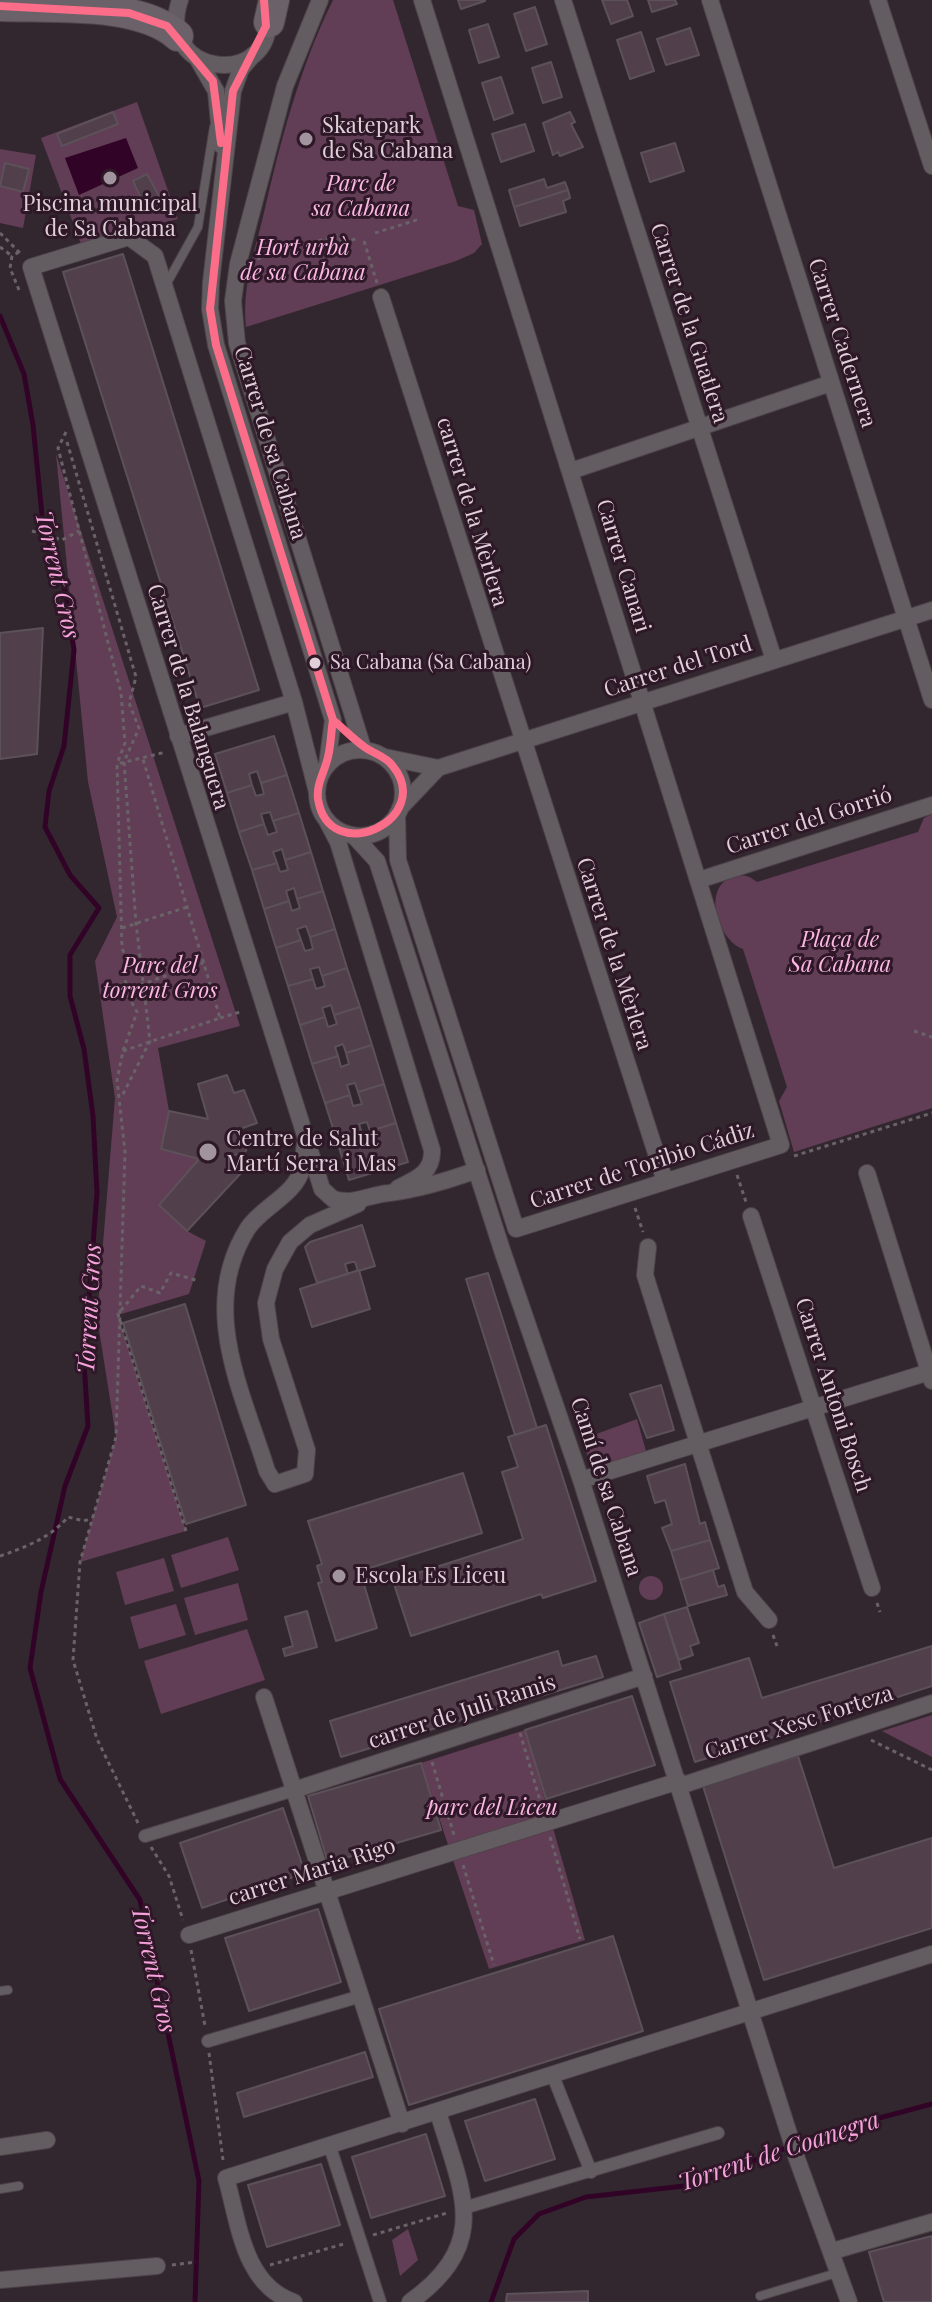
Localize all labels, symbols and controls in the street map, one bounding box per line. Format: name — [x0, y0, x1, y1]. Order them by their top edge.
place label: Skatepark de Sa Cabana — [322, 113, 453, 164]
marker: Skatepark de Sa Cabana — [297, 130, 315, 148]
marker: Piscina municipal de Sa Cabana — [101, 169, 119, 187]
park label: Parc de sa Cabana — [312, 171, 410, 222]
place label: Piscina municipal de Sa Cabana — [23, 191, 197, 242]
street label: Carrer de la Guatlera — [644, 220, 734, 426]
park label: Hort urbà de sa Cabana — [240, 235, 366, 286]
street label: Carrer Cadernera — [802, 255, 882, 431]
street label: Carrer de sa Cabana — [228, 343, 312, 543]
street label: carrer de la Mèrlera — [431, 414, 513, 610]
street label: Carrer Canari — [590, 496, 656, 636]
water label: Torrent Gros — [28, 508, 86, 642]
street label: Carrer de la Balanguera — [141, 581, 235, 813]
street label: Carrer del Tord — [601, 631, 755, 703]
place label: Sa Cabana (Sa Cabana) — [330, 651, 531, 675]
marker: Sa Cabana (Sa Cabana) — [307, 655, 323, 671]
street label: Carrer del Gorrió — [723, 782, 895, 860]
street label: Carrer de la Mèrlera — [570, 854, 658, 1054]
park label: Plaça de Sa Cabana — [789, 927, 891, 978]
park label: Parc del torrent Gros — [102, 953, 218, 1004]
street label: Carrer de Toribio Cádiz — [527, 1117, 757, 1215]
place label: Centre de Salut Martí Serra i Mas — [226, 1126, 396, 1178]
marker: Centre de Salut Martí Serra i Mas — [197, 1141, 219, 1163]
water label: Torrent Gros — [72, 1243, 108, 1375]
street label: Carrer Antoni Bosch — [789, 1295, 877, 1495]
street label: Camí de sa Cabana — [565, 1394, 647, 1580]
place label: Escola Es Liceu — [355, 1563, 506, 1589]
marker: Escola Es Liceu — [330, 1567, 348, 1585]
street label: carrer de Juli Ramis — [365, 1669, 559, 1755]
street label: Carrer Xesc Forteza — [702, 1680, 896, 1766]
park label: parc del Liceu — [426, 1795, 558, 1821]
street label: carrer Maria Rigo — [225, 1833, 399, 1911]
water label: Torrent Gros — [124, 1902, 182, 2036]
water label: Torrent de Coanegra — [675, 2106, 883, 2198]

